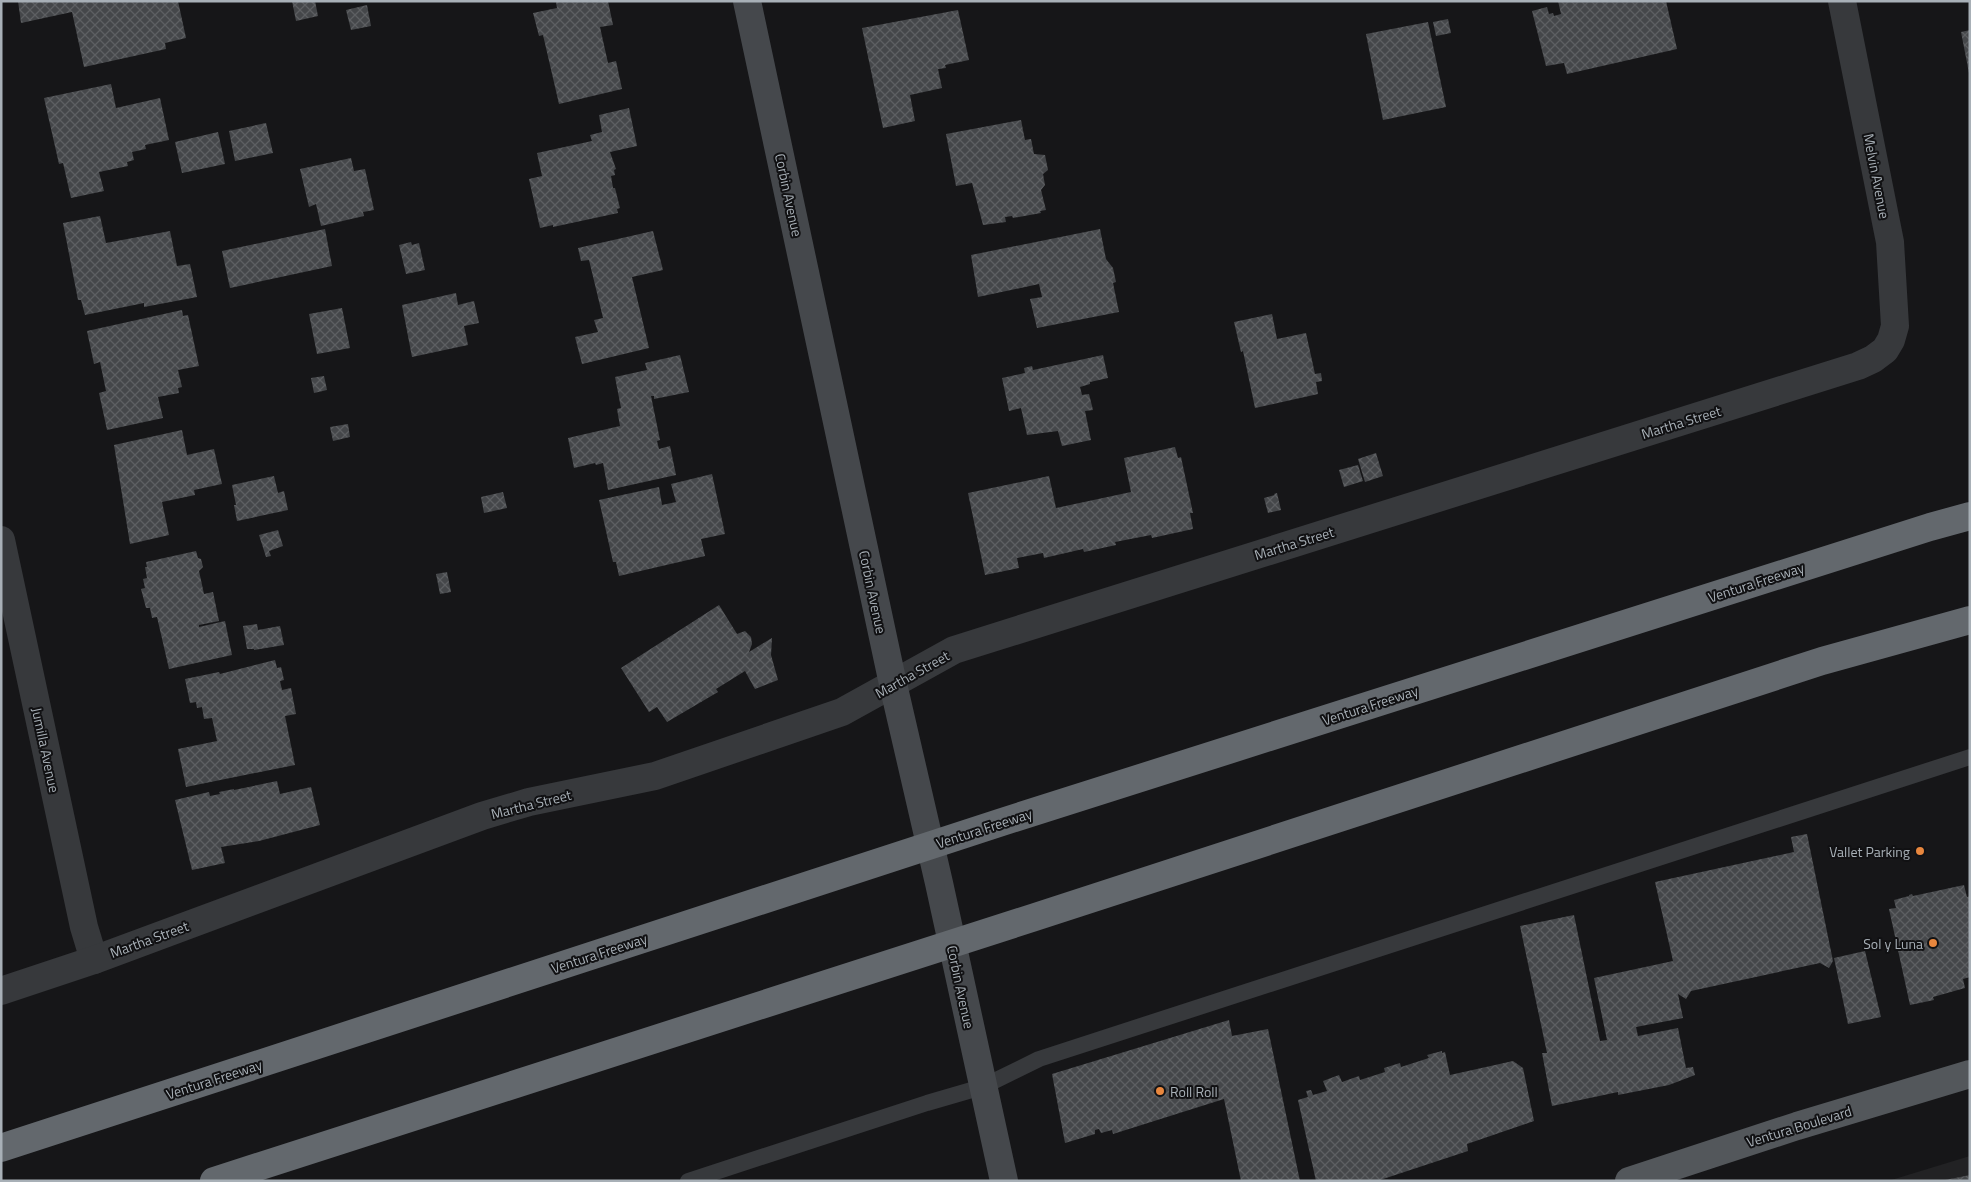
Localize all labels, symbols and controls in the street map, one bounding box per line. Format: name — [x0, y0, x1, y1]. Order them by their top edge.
street label: Melvin Avenue — [1858, 132, 1896, 220]
street label: Corbin Avenue — [770, 151, 808, 239]
street label: Martha Street — [1639, 400, 1723, 444]
street label: Martha Street — [1252, 521, 1336, 565]
street label: Corbin Avenue — [854, 548, 892, 636]
street label: Ventura Freeway — [1705, 557, 1807, 607]
street label: Martha Street — [871, 645, 953, 703]
street label: Ventura Freeway — [1319, 680, 1421, 730]
street label: Jumilla Avenue — [27, 705, 65, 795]
street label: Martha Street — [489, 784, 574, 824]
street label: Ventura Freeway — [933, 803, 1035, 853]
place label: Vallet Parking — [1829, 841, 1910, 862]
marker: Vallet Parking — [1914, 845, 1926, 857]
street label: Martha Street — [107, 915, 191, 963]
street label: Ventura Freeway — [548, 928, 650, 978]
place label: Sol y Luna — [1863, 933, 1923, 954]
marker: Sol y Luna — [1927, 937, 1939, 949]
street label: Corbin Avenue — [942, 943, 980, 1031]
street label: Ventura Freeway — [163, 1054, 265, 1104]
place label: Roll Roll — [1170, 1081, 1218, 1102]
marker: Roll Roll — [1154, 1085, 1166, 1097]
street label: Ventura Boulevard — [1744, 1100, 1854, 1152]

